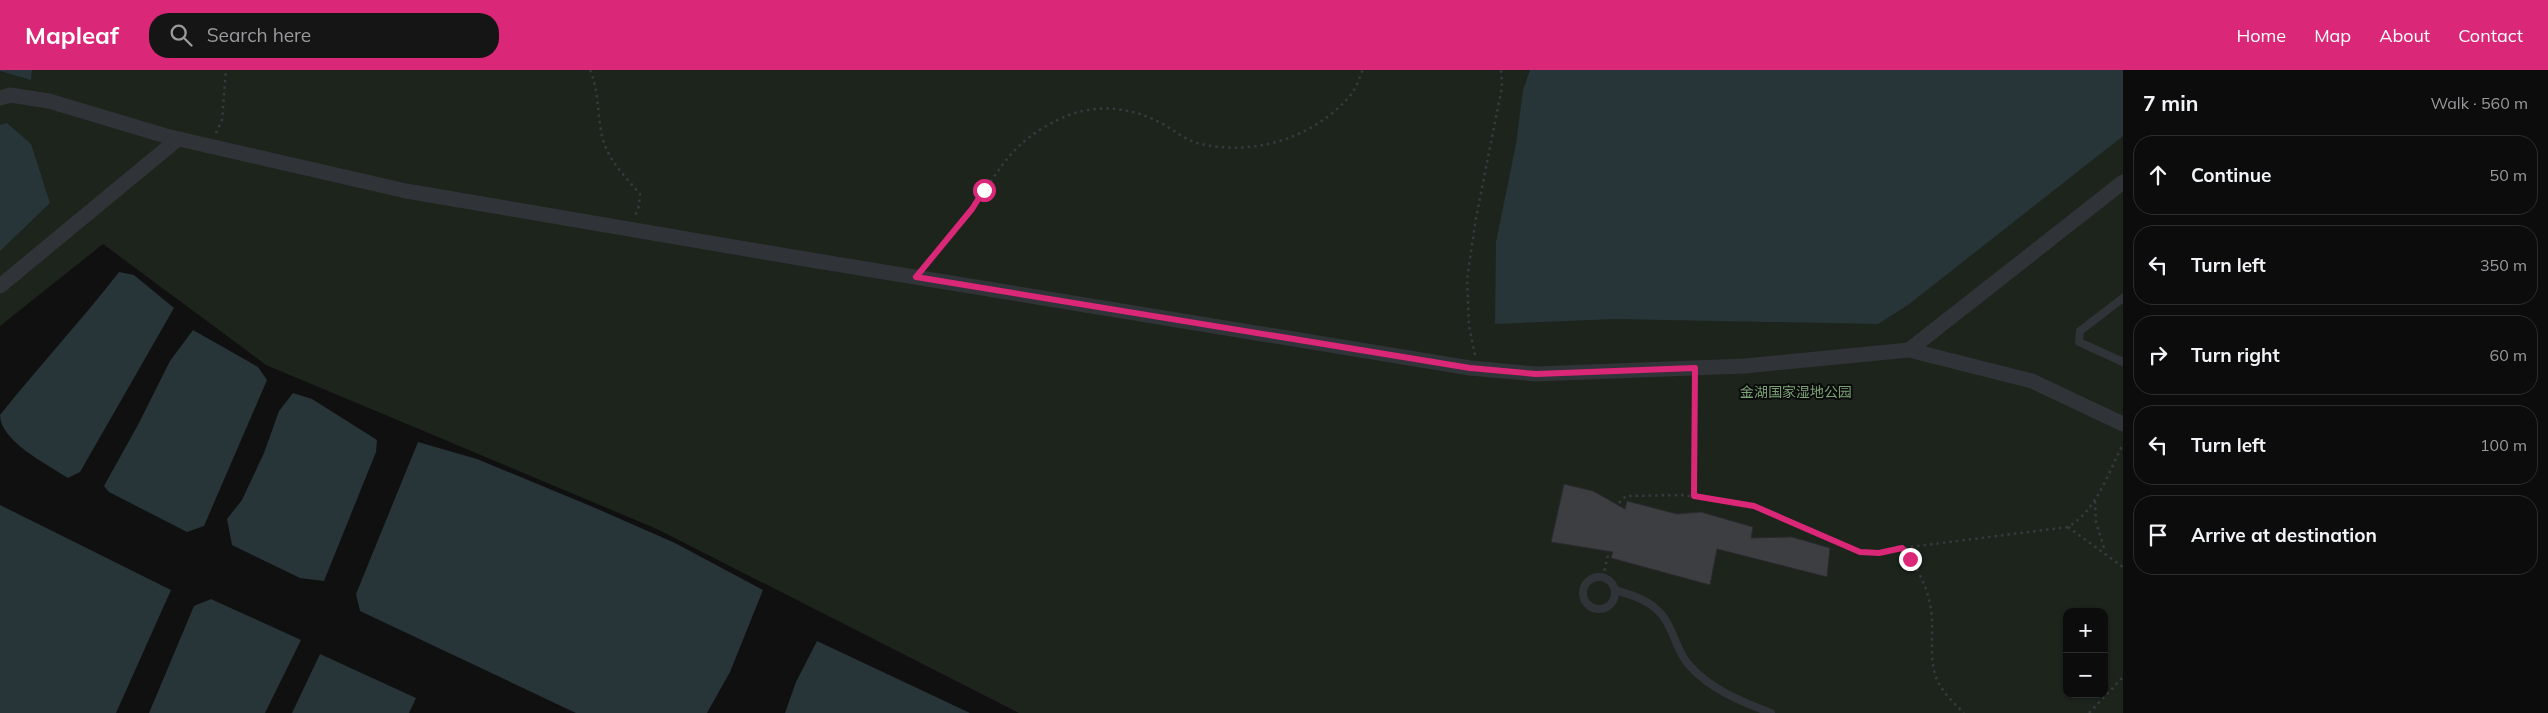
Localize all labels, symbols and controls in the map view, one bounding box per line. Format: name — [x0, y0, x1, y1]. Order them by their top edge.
search box — [149, 13, 499, 58]
text: Mapleaf — [25, 20, 119, 50]
icon: search — [167, 21, 195, 49]
text: Search here — [207, 23, 311, 47]
text: Home — [2236, 24, 2286, 47]
text: Map — [2314, 24, 2351, 47]
text: About — [2379, 24, 2430, 47]
text: Contact — [2458, 24, 2523, 47]
text: 7 min — [2143, 90, 2198, 116]
text: Walk · 560 m — [2430, 93, 2528, 113]
icon: ahead — [2144, 161, 2172, 189]
text: Continue — [2191, 163, 2271, 187]
text: 50 m — [2490, 165, 2527, 185]
route start — [973, 179, 996, 202]
icon: left — [2144, 251, 2172, 279]
text: Turn left — [2191, 253, 2266, 277]
text: 350 m — [2480, 255, 2527, 275]
icon: right — [2144, 341, 2172, 369]
text: Turn right — [2191, 343, 2280, 367]
text: 60 m — [2490, 345, 2527, 365]
park label: 金湖国家湿地公园 — [1740, 383, 1852, 401]
icon: left — [2144, 431, 2172, 459]
text: Turn left — [2191, 433, 2266, 457]
text: 100 m — [2480, 435, 2527, 455]
icon: arrive — [2144, 521, 2172, 549]
text: Arrive at destination — [2191, 523, 2377, 547]
route end — [1899, 548, 1922, 571]
map controls — [2063, 608, 2108, 698]
button: + — [2063, 608, 2108, 653]
button: − — [2063, 653, 2108, 698]

